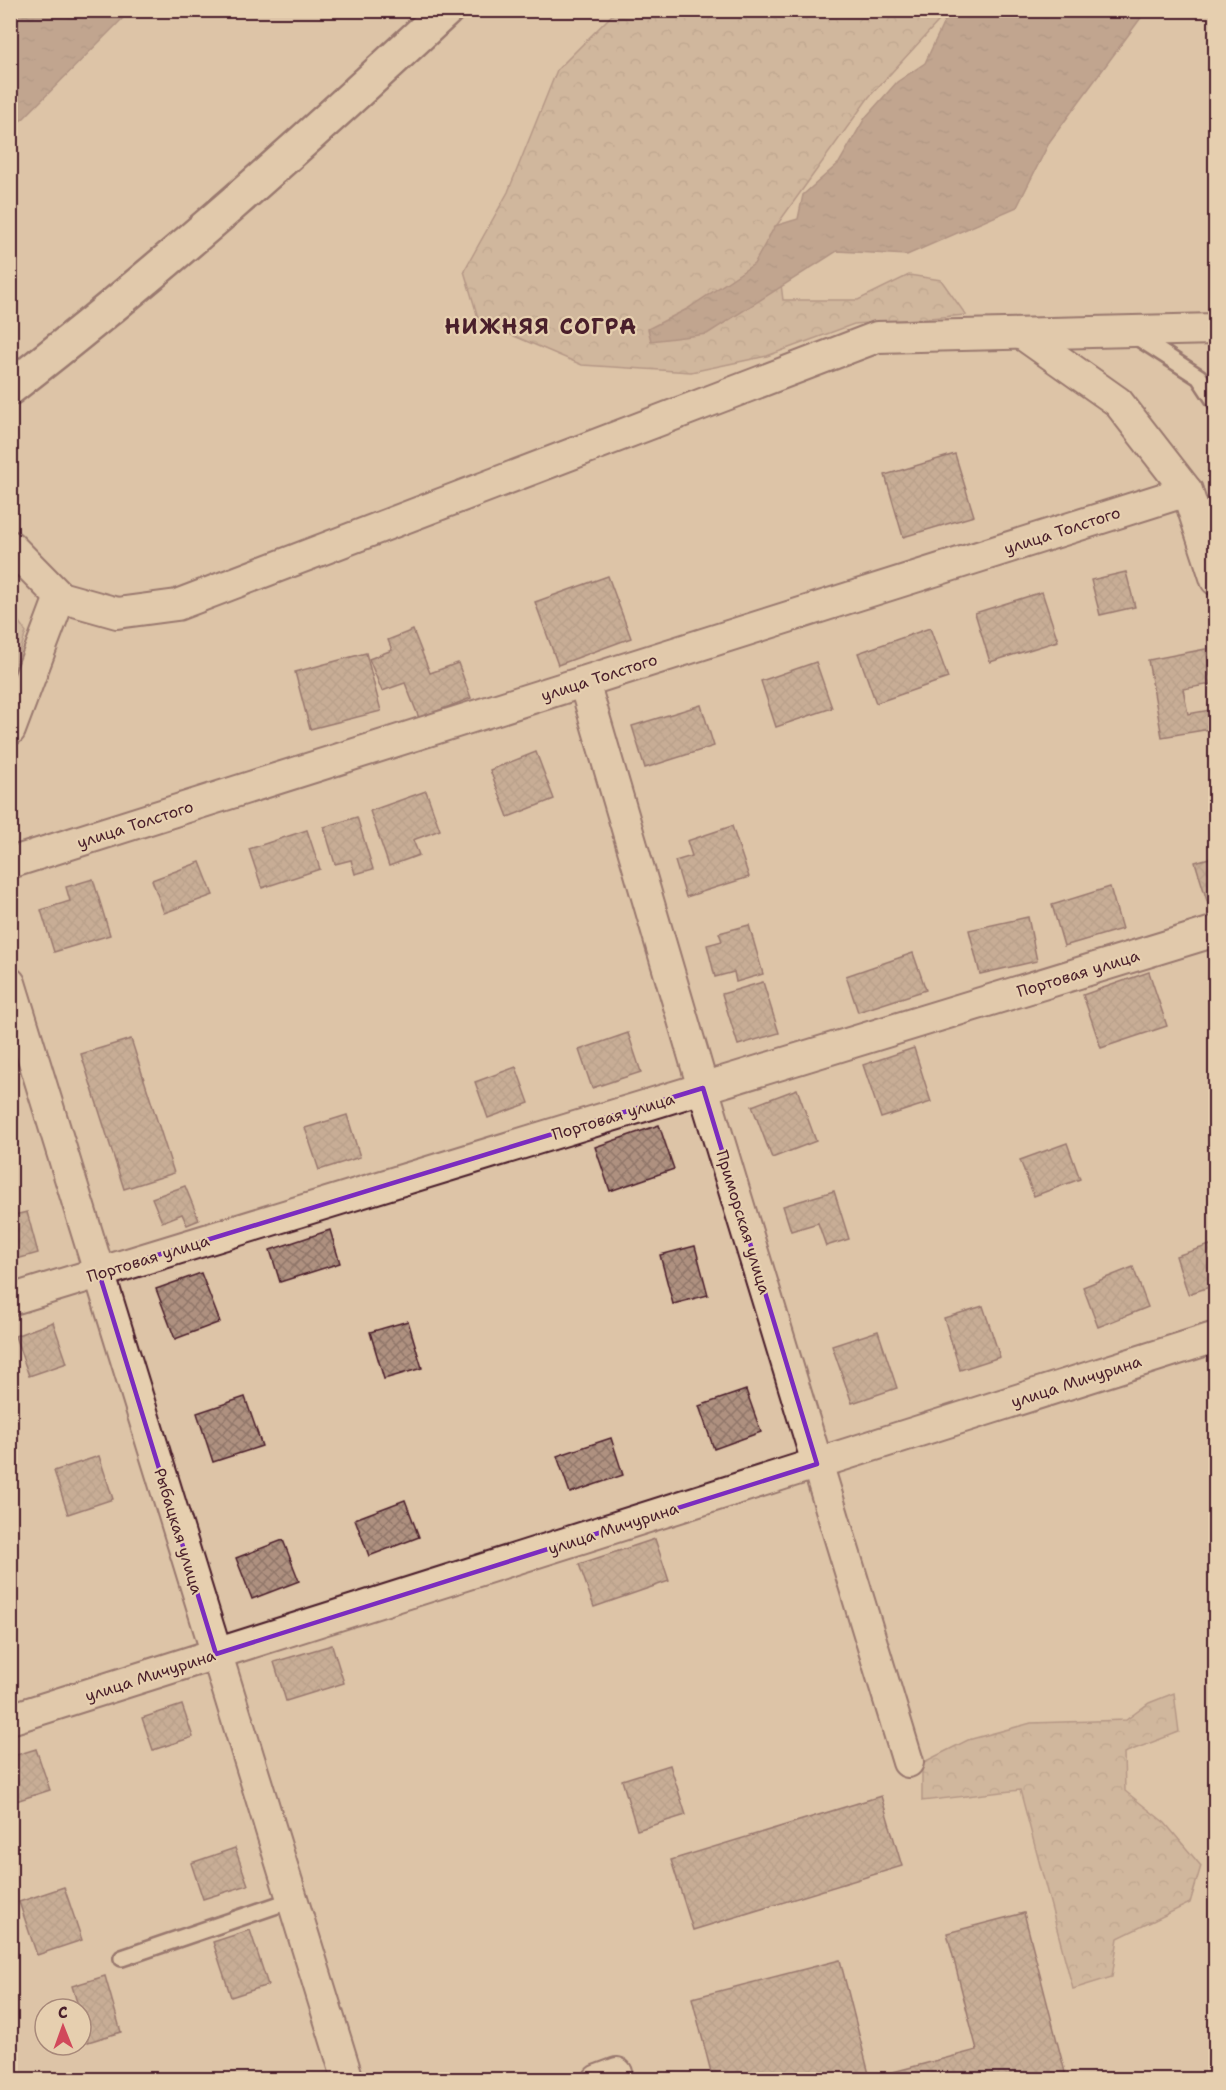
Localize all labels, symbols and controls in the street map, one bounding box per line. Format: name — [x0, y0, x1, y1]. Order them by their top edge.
district label: НИЖНЯЯ СОГРА — [444, 312, 638, 341]
street label: улица Толстого — [1001, 502, 1123, 559]
street label: улица Толстого — [538, 649, 660, 706]
street label: улица Толстого — [74, 796, 196, 853]
street label: Портовая улица — [1014, 945, 1142, 1002]
street label: Портовая улица — [549, 1088, 677, 1145]
street label: Приморская улица — [712, 1147, 775, 1297]
street label: Портовая улица — [84, 1230, 212, 1287]
street label: улица Мичурина — [1008, 1350, 1144, 1412]
street label: Рыбацкая улица — [149, 1465, 208, 1597]
street label: улица Мичурина — [545, 1497, 681, 1559]
street label: улица Мичурина — [82, 1644, 218, 1706]
north arrow — [33, 1997, 93, 2057]
text: С — [58, 2002, 68, 2023]

